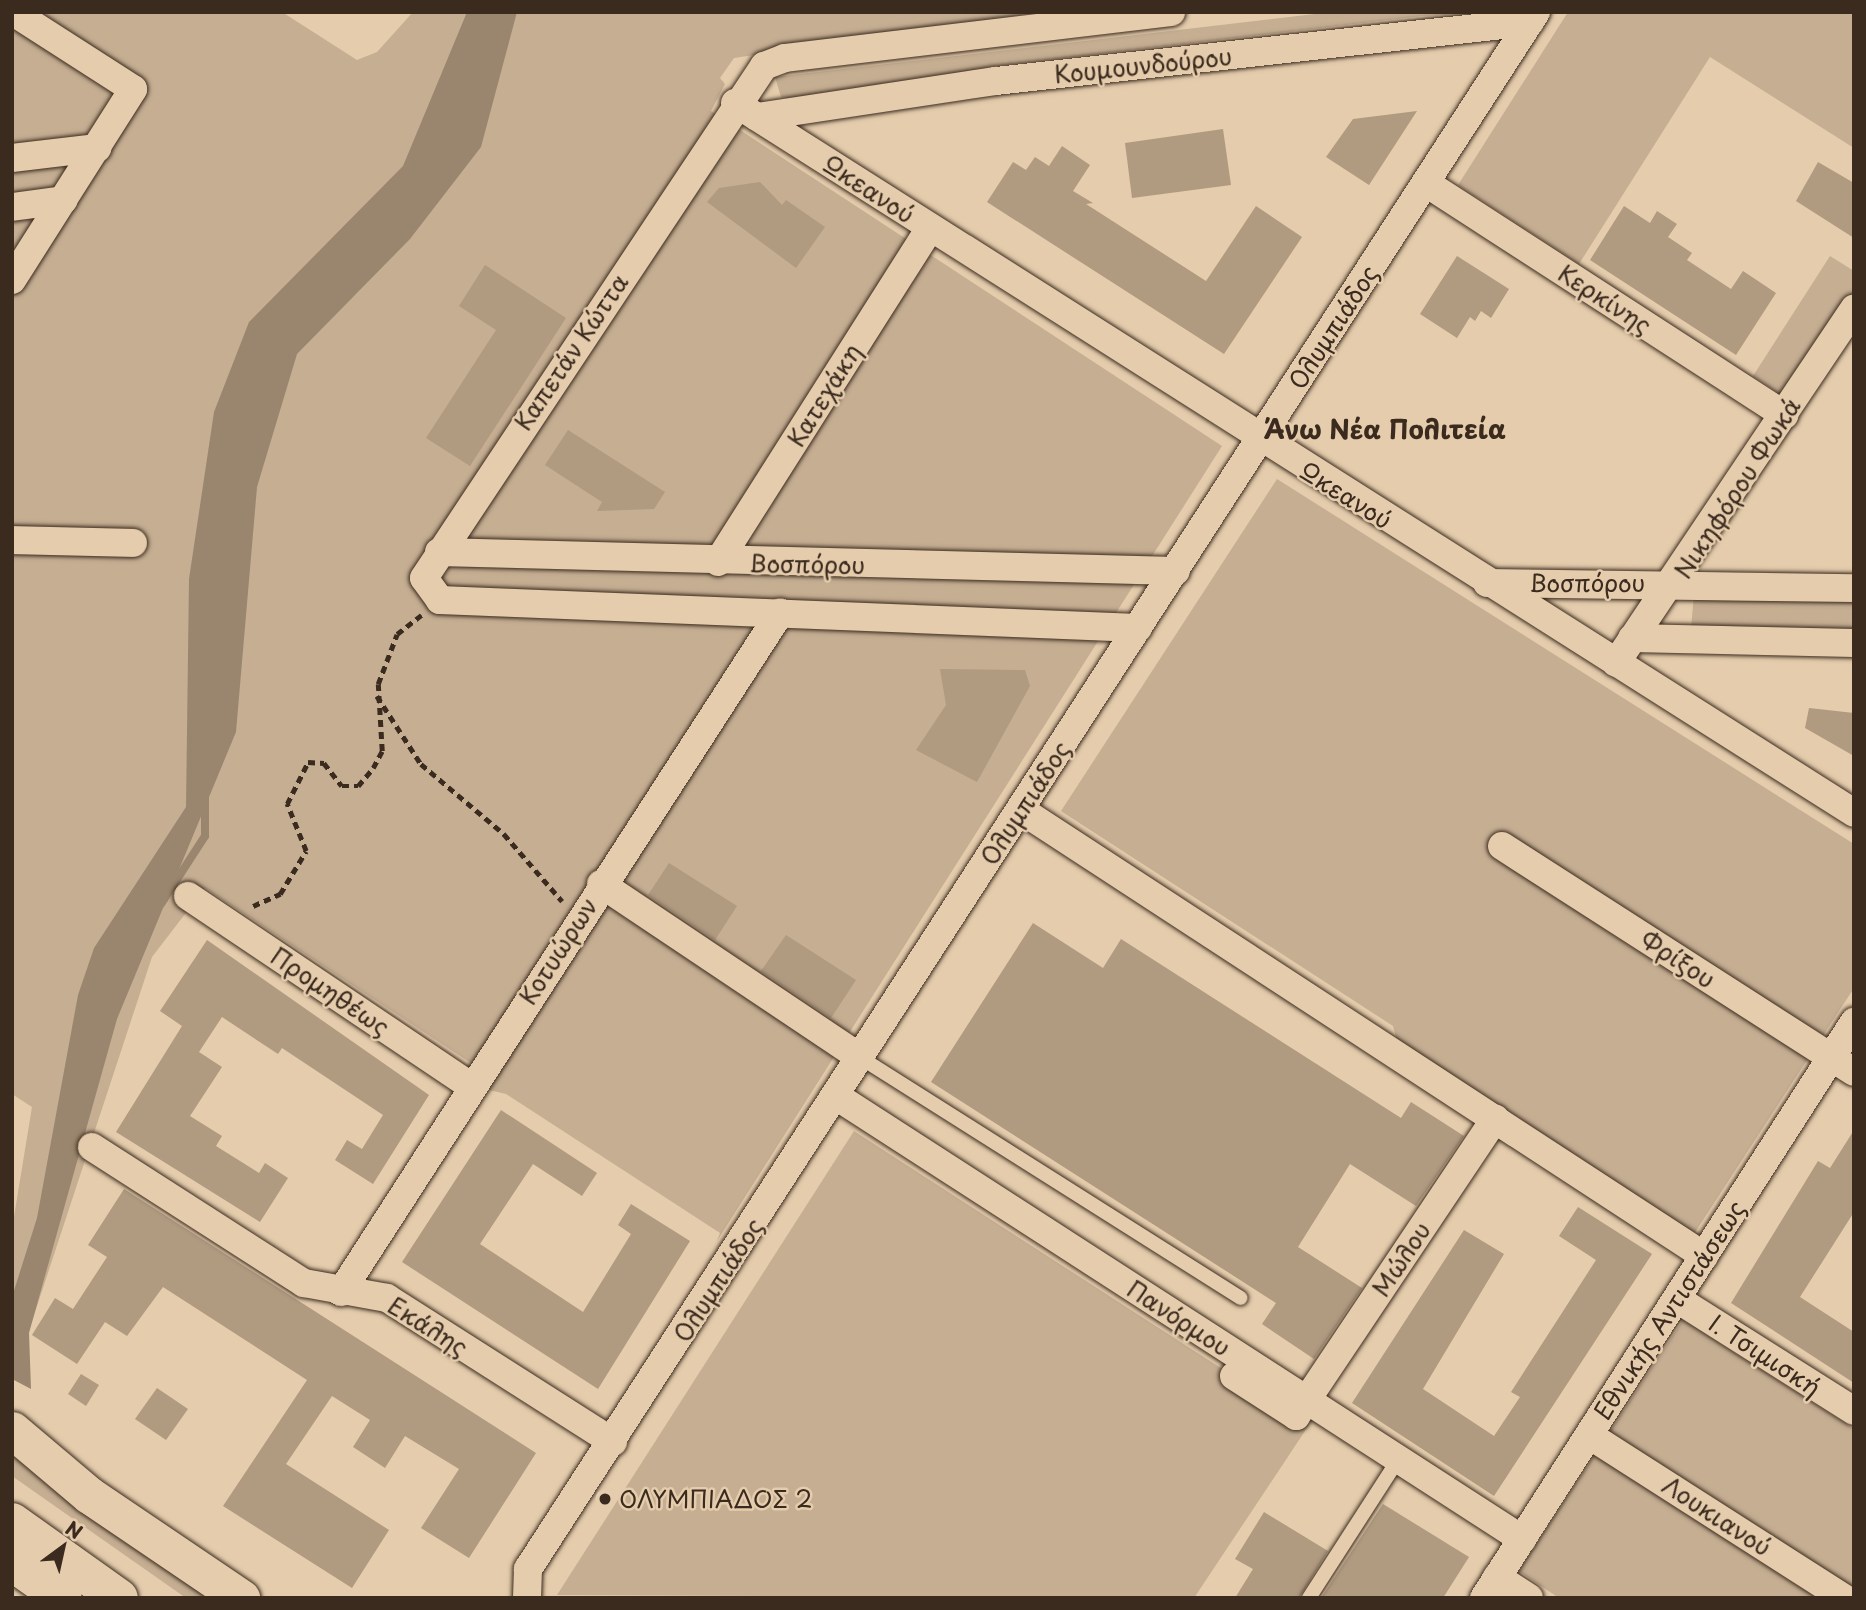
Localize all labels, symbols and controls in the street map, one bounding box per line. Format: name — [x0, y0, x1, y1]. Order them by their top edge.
street label: Κουμουνδούρου — [1053, 41, 1233, 89]
street label: Ωκεανού — [818, 149, 920, 229]
street label: Κερκίνης — [1553, 258, 1657, 340]
street label: Ολυμπιάδος — [1282, 260, 1384, 394]
street label: Καπετάν Κώττα — [508, 268, 634, 436]
street label: Κατεχάκη — [781, 338, 867, 452]
street label: Νικηφόρου Φωκά — [1668, 392, 1806, 584]
district label: Άνω Νέα Πολιτεία — [1263, 413, 1507, 445]
street label: Ωκεανού — [1295, 456, 1397, 534]
street label: Βοσπόρου — [749, 549, 865, 579]
street label: Βοσπόρου — [1529, 569, 1645, 597]
street label: Ολυμπιάδος — [974, 736, 1076, 870]
street label: Κοτυώρων — [513, 892, 603, 1010]
street label: Φρίξου — [1635, 924, 1721, 994]
street label: Προμηθέως — [265, 941, 395, 1041]
street label: Εθνικής Αντιστάσεως — [1587, 1195, 1751, 1425]
street label: Ολυμπιάδος — [667, 1213, 769, 1347]
street label: Μώλου — [1366, 1216, 1436, 1302]
street label: Πανόρμου — [1122, 1274, 1236, 1362]
street label: Εκάλης — [383, 1290, 473, 1362]
street label: Ι. Τσιμισκή — [1704, 1308, 1826, 1402]
street label: Λουκιανού — [1657, 1470, 1777, 1562]
place label: ΟΛΥΜΠΙΑΔΟΣ 2 — [619, 1485, 809, 1513]
marker: ΟΛΥΜΠΙΑΔΟΣ 2 — [597, 1491, 613, 1507]
north arrow — [28, 1512, 98, 1582]
text: N — [60, 1514, 88, 1545]

